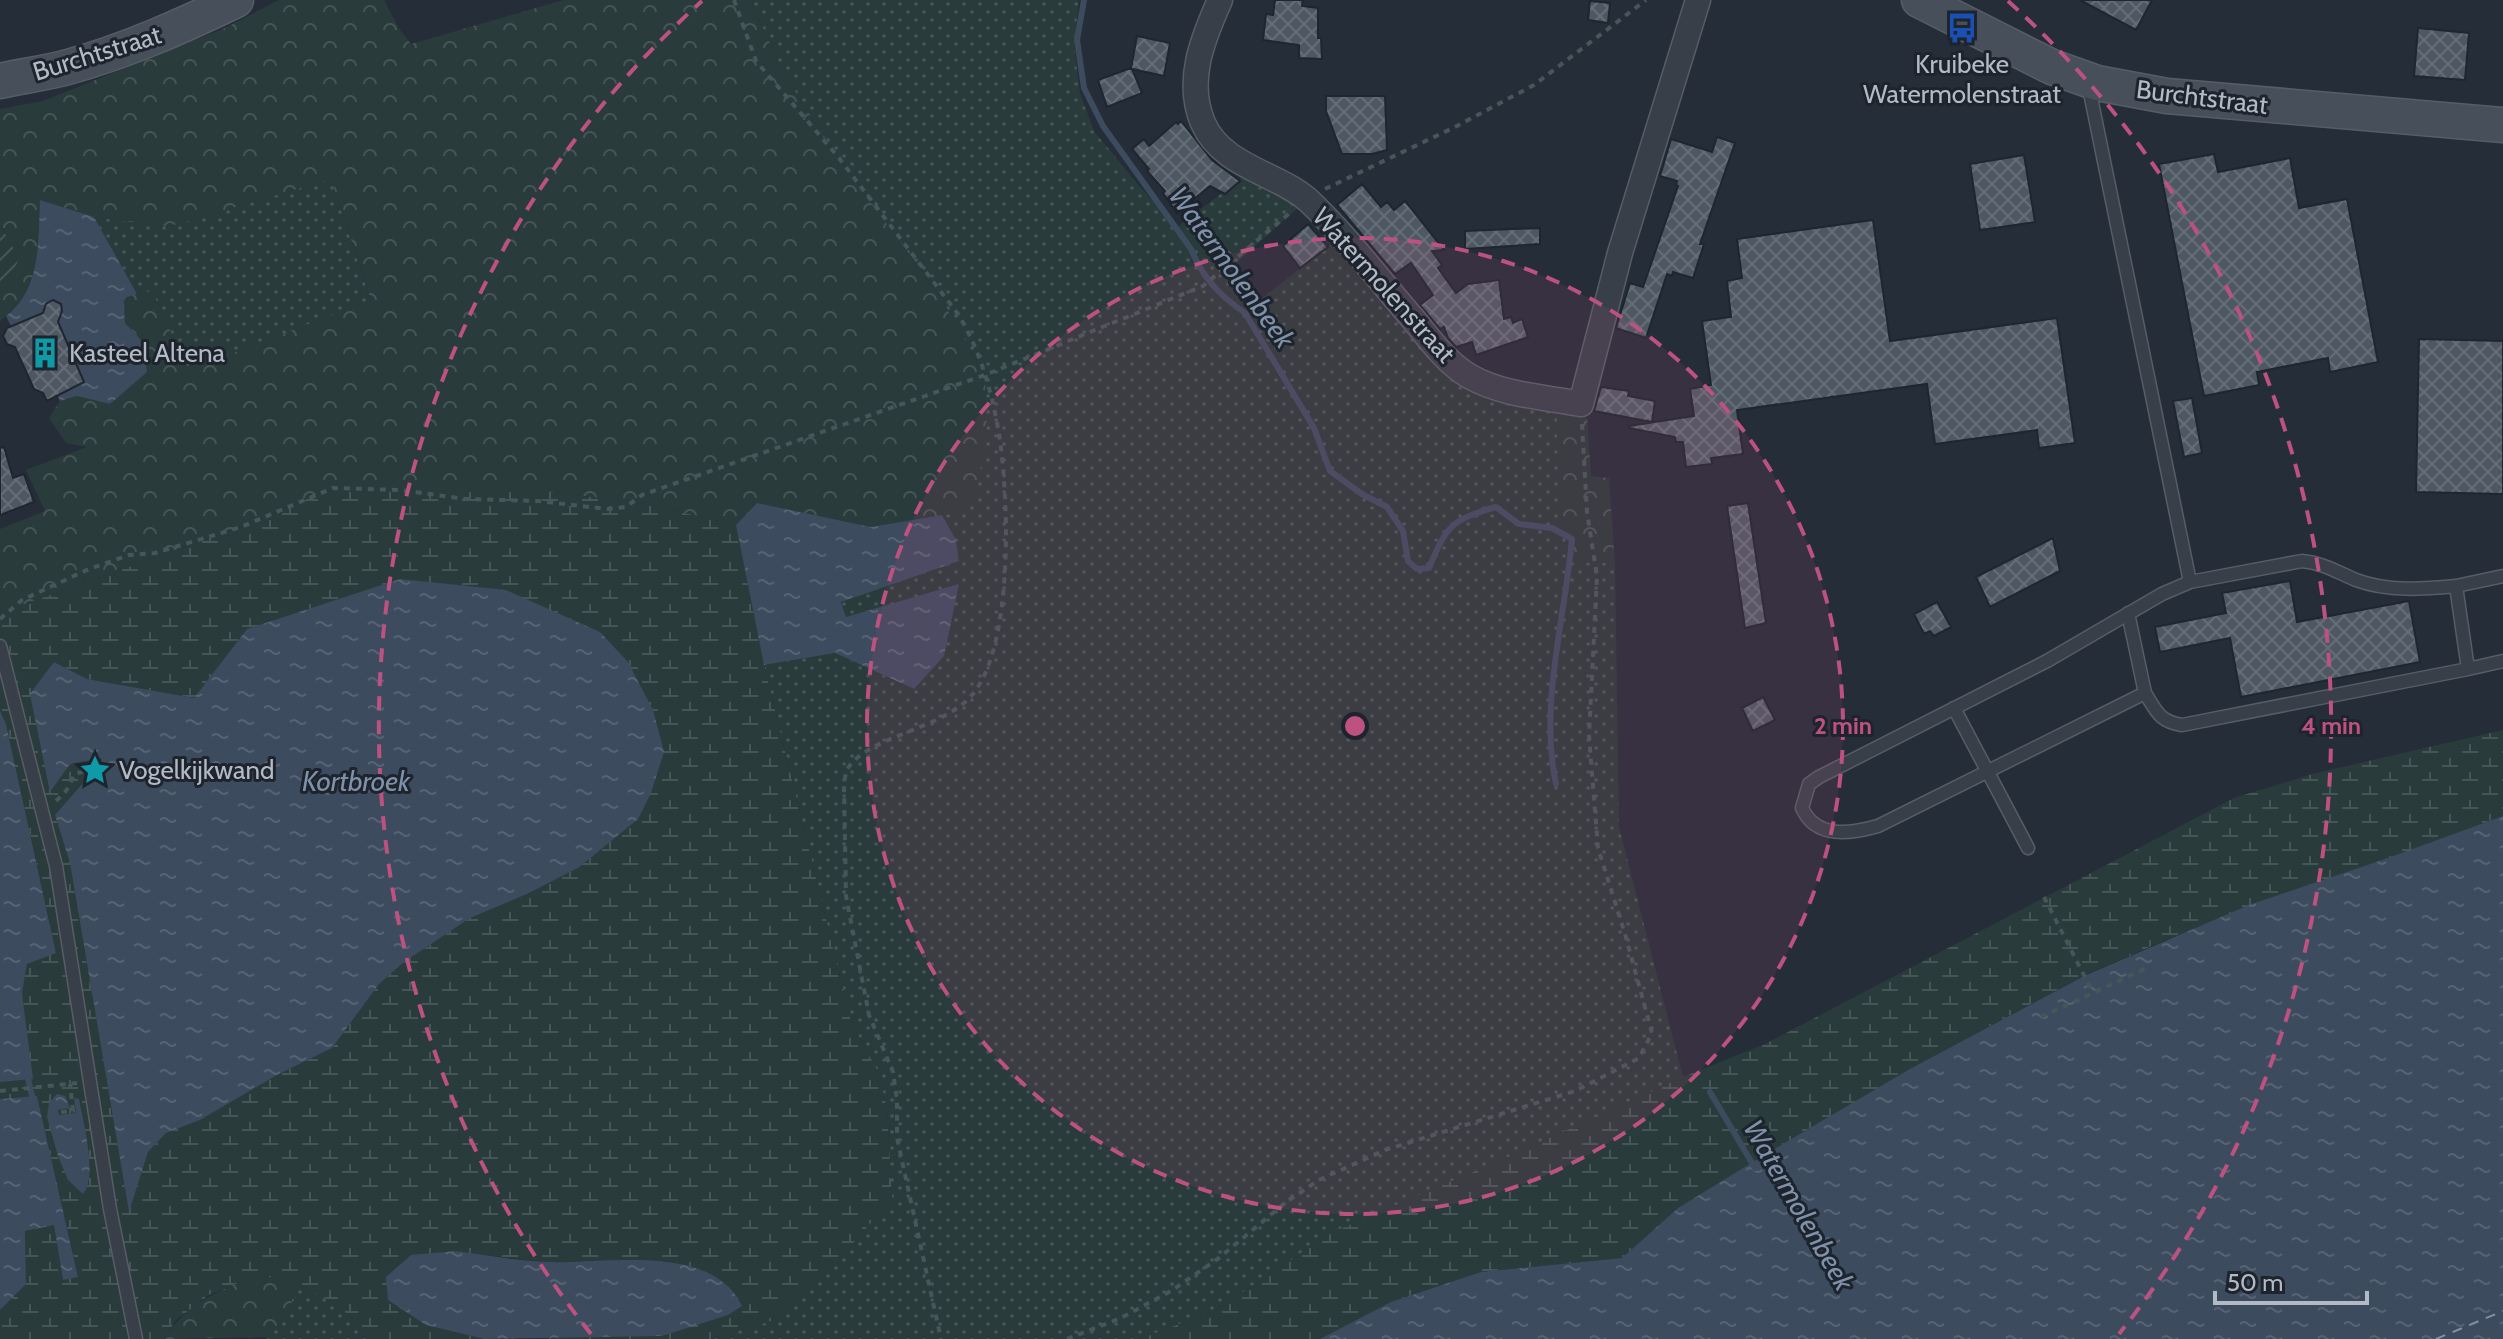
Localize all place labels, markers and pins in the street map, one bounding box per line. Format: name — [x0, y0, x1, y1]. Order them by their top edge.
bus stop icon: Kruibeke Watermolenstraat — [1945, 11, 1979, 45]
place label: Kruibeke Watermolenstraat — [1863, 48, 2061, 110]
building icon: Kasteel Altena — [28, 336, 62, 370]
place label: Kasteel Altena — [69, 337, 226, 369]
centre of rings — [1341, 712, 1369, 740]
place icon: Vogelkijkwand — [78, 753, 112, 787]
place label: Vogelkijkwand — [119, 754, 275, 786]

